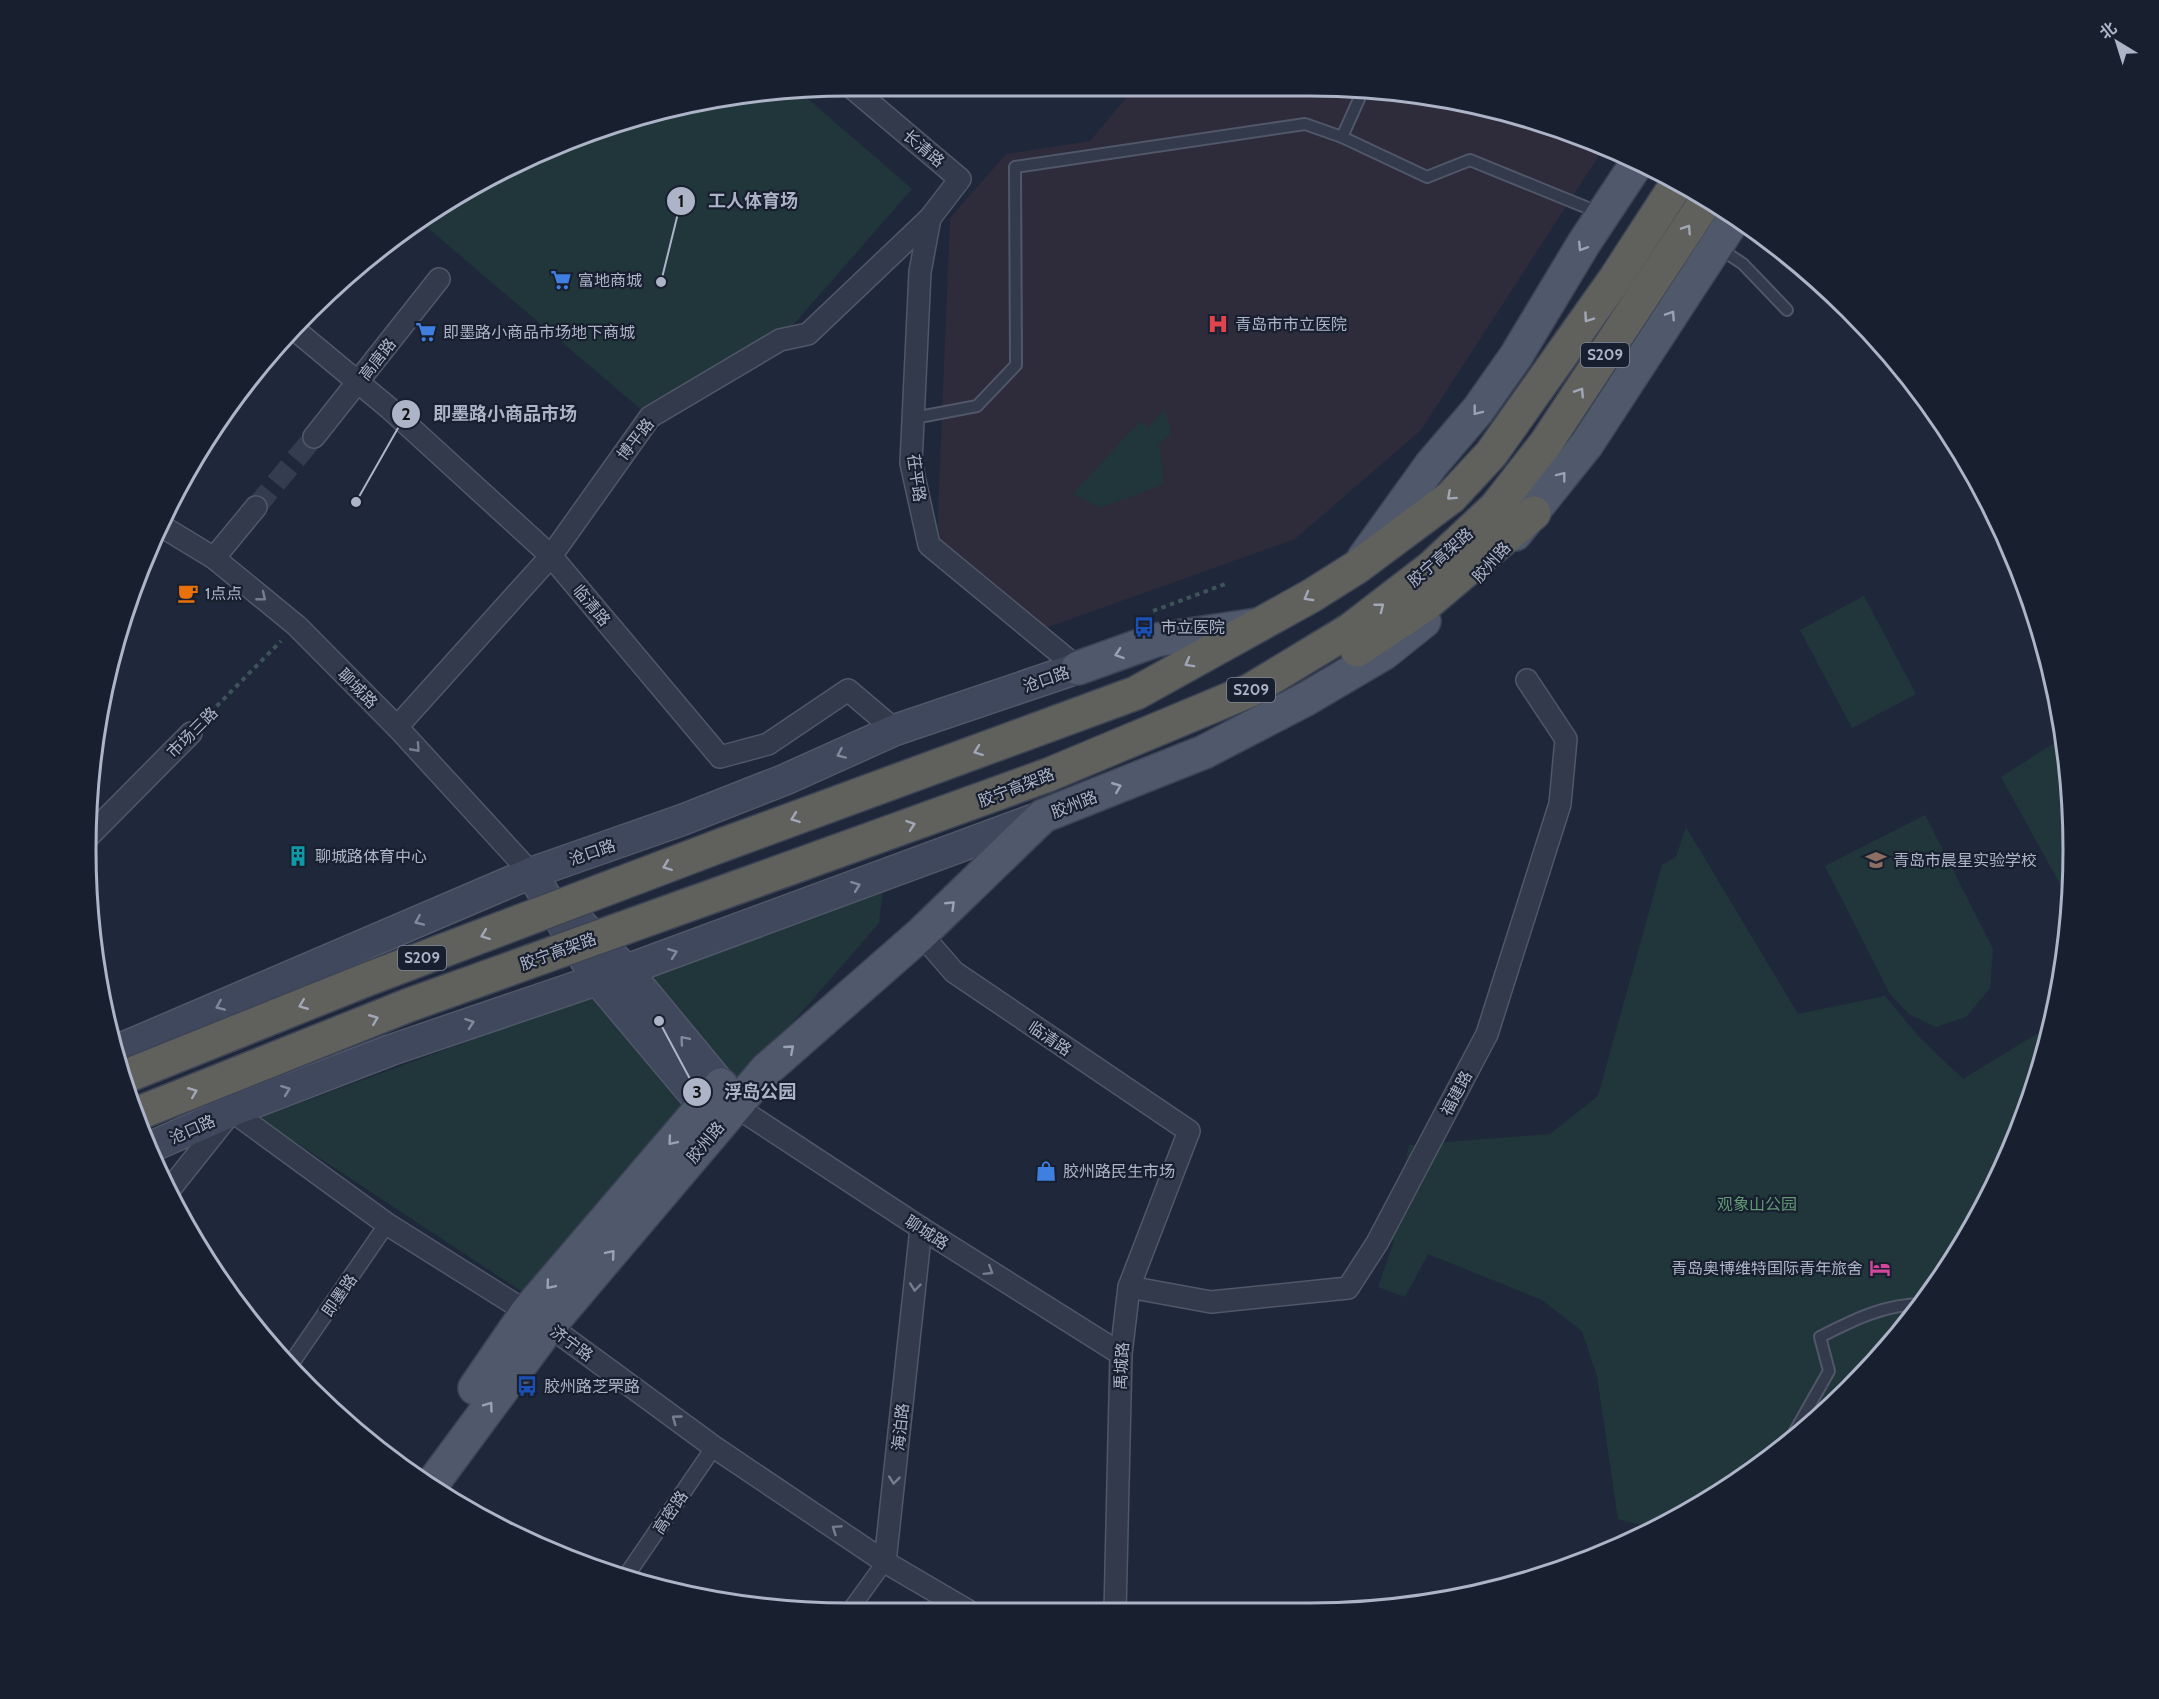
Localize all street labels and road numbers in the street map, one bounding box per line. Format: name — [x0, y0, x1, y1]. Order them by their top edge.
street label: 长清路 — [899, 126, 948, 171]
street label: 高唐路 — [355, 335, 400, 384]
road number: S209 — [1581, 343, 1629, 367]
street label: 博平路 — [613, 415, 658, 464]
street label: 茌平路 — [904, 453, 929, 503]
street label: 胶宁高架路 — [1404, 524, 1477, 591]
street label: 胶州路 — [1468, 538, 1514, 587]
street label: 临清路 — [569, 581, 614, 630]
street label: 沧口路 — [1020, 663, 1072, 696]
street label: 聊城路 — [334, 665, 381, 712]
road number: S209 — [1227, 678, 1275, 702]
street label: 市场三路 — [163, 703, 222, 762]
street label: 胶宁高架路 — [975, 764, 1057, 811]
street label: 胶州路 — [1048, 787, 1100, 822]
street label: 沧口路 — [566, 836, 618, 869]
street label: 胶宁高架路 — [517, 929, 599, 974]
road number: S209 — [398, 946, 446, 970]
street label: 临清路 — [1025, 1017, 1075, 1060]
street label: 福建路 — [1437, 1068, 1476, 1119]
street label: 沧口路 — [166, 1111, 218, 1148]
street label: 胶州路 — [683, 1118, 728, 1167]
street label: 聊城路 — [901, 1211, 952, 1253]
street label: 即墨路 — [318, 1270, 361, 1320]
street label: 济宁路 — [547, 1322, 597, 1365]
street label: 禹城路 — [1111, 1342, 1132, 1390]
street label: 海泊路 — [889, 1402, 912, 1452]
street label: 高密路 — [649, 1487, 692, 1537]

